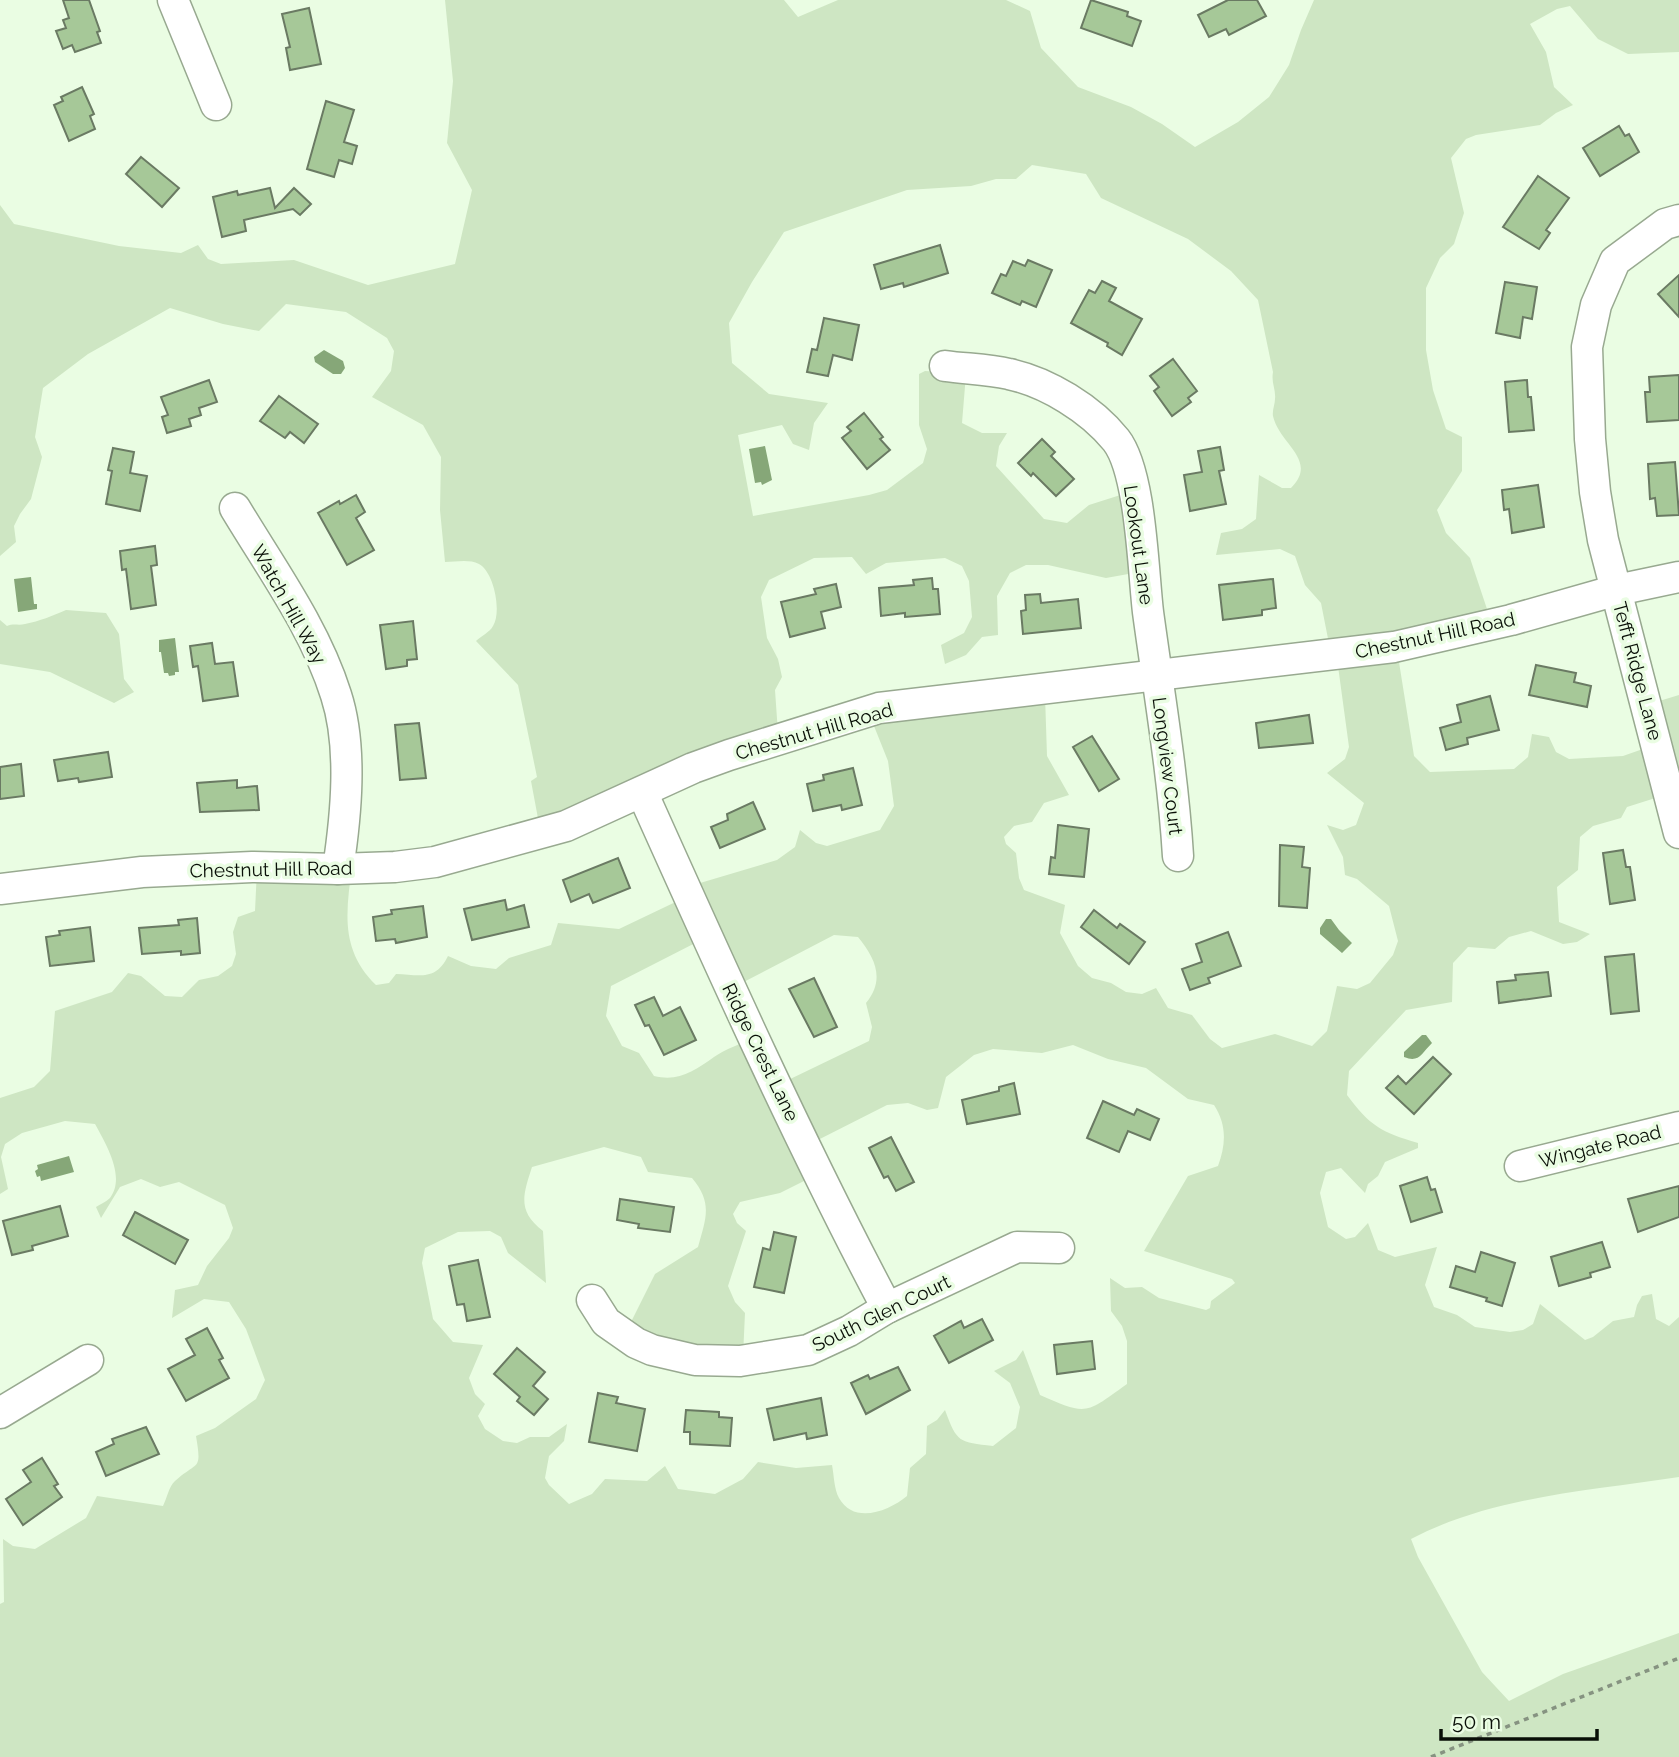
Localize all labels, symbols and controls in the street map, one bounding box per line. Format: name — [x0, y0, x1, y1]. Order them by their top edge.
street label: Lookout Lane — [1120, 484, 1158, 606]
street label: Watch Hill Way — [247, 540, 331, 668]
street label: Tefft Ridge Lane — [1609, 599, 1667, 743]
street label: Chestnut Hill Road — [1353, 607, 1517, 663]
street label: Longview Court — [1149, 696, 1187, 837]
street label: Chestnut Hill Road — [733, 698, 895, 764]
street label: Chestnut Hill Road — [189, 857, 353, 881]
street label: Ridge Crest Lane — [718, 979, 804, 1125]
street label: Wingate Road — [1537, 1120, 1663, 1172]
street label: South Glen Court — [808, 1270, 954, 1356]
scale bar — [1441, 1698, 1597, 1742]
text: 50 m — [1452, 1709, 1501, 1734]

